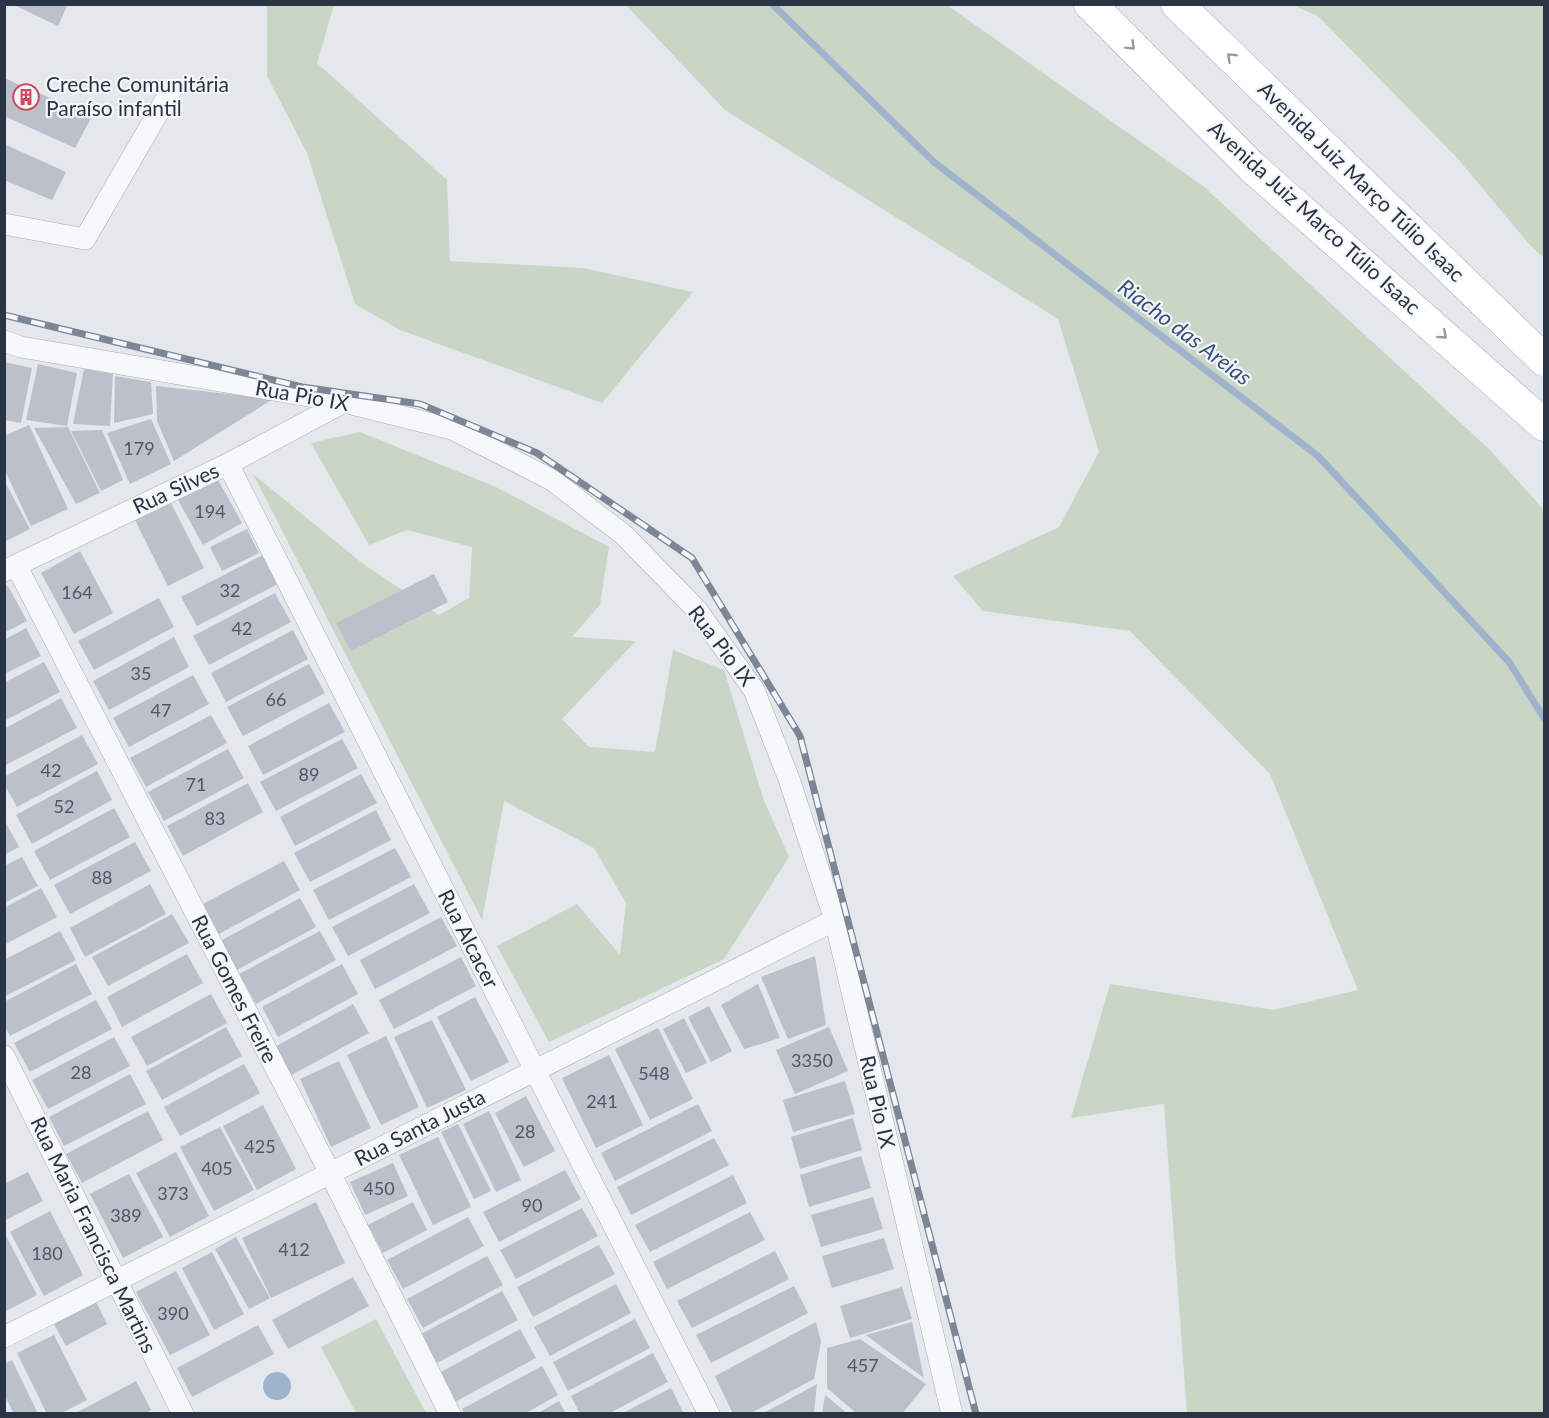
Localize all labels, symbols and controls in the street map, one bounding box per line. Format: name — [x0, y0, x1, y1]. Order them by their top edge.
one-way arrow — [1124, 39, 1135, 49]
one-way arrow — [1228, 53, 1239, 64]
place label: Creche Comunitária Paraíso infantil — [46, 71, 229, 120]
street label: Avenida Juiz Março Túlio Isaac — [1254, 76, 1470, 286]
building icon: Creche Comunitária Paraíso infantil — [11, 82, 41, 112]
street label: Avenida Juiz Marco Túlio Isaac — [1204, 115, 1426, 319]
water label: Riacho das Areias — [1113, 273, 1257, 391]
one-way arrow — [1436, 328, 1447, 339]
street label: Rua Pio IX — [253, 374, 351, 415]
house number: 179 — [123, 437, 155, 459]
street label: Rua Silves — [128, 457, 222, 518]
house number: 194 — [194, 500, 226, 522]
house number: 32 — [220, 579, 240, 601]
house number: 164 — [61, 581, 93, 603]
street label: Rua Pio IX — [684, 600, 761, 691]
house number: 42 — [232, 617, 252, 639]
house number: 35 — [131, 662, 151, 684]
house number: 66 — [266, 688, 286, 710]
house number: 47 — [151, 699, 171, 721]
house number: 42 — [41, 759, 61, 781]
house number: 89 — [299, 763, 319, 785]
house number: 71 — [186, 773, 206, 795]
house number: 52 — [54, 795, 74, 817]
house number: 83 — [205, 807, 225, 829]
house number: 88 — [92, 866, 112, 888]
street label: Rua Alcacer — [434, 885, 505, 992]
street label: Rua Gomes Freire — [187, 910, 283, 1067]
house number: 3350 — [791, 1049, 833, 1071]
street label: Rua Pio IX — [856, 1053, 901, 1151]
house number: 28 — [71, 1061, 91, 1083]
house number: 548 — [638, 1062, 670, 1084]
street label: Rua Santa Justa — [350, 1083, 489, 1170]
house number: 241 — [586, 1090, 618, 1112]
street label: Rua Maria Francisca Martins — [26, 1112, 163, 1357]
house number: 28 — [515, 1120, 535, 1142]
house number: 425 — [244, 1135, 276, 1157]
house number: 405 — [201, 1157, 233, 1179]
house number: 450 — [363, 1177, 395, 1199]
house number: 373 — [157, 1182, 189, 1204]
house number: 90 — [522, 1194, 542, 1216]
house number: 389 — [110, 1204, 142, 1226]
house number: 412 — [278, 1238, 310, 1260]
house number: 180 — [31, 1242, 63, 1264]
house number: 390 — [157, 1302, 189, 1324]
house number: 457 — [847, 1354, 879, 1376]

